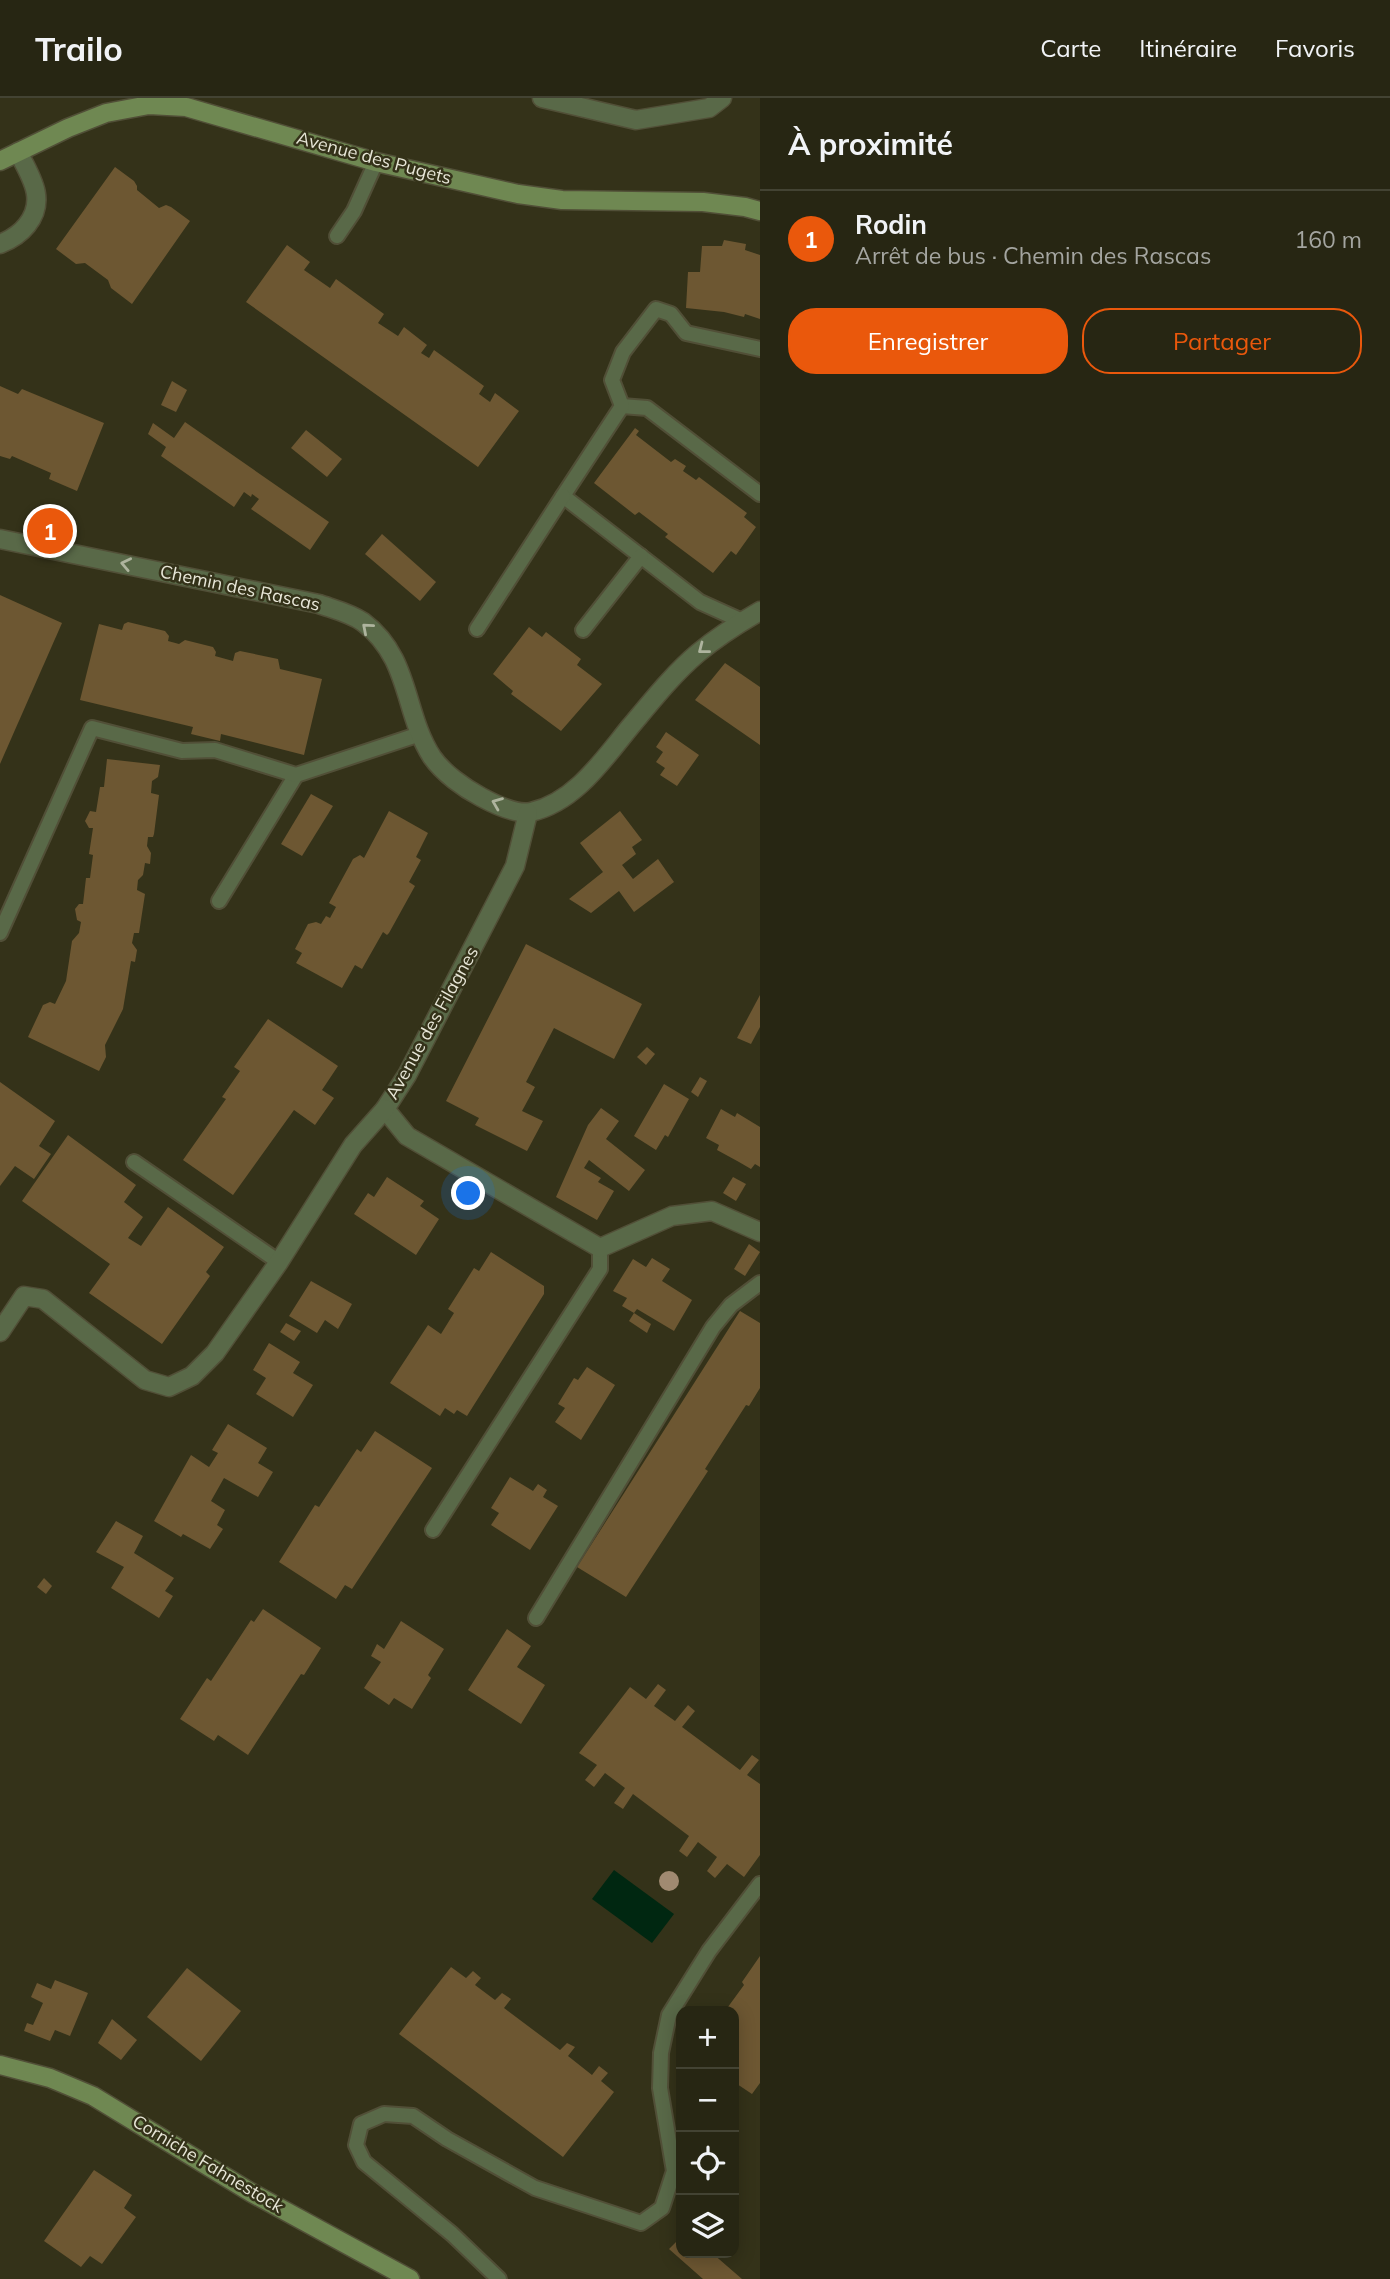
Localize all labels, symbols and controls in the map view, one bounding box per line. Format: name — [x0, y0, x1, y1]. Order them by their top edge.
text: Trailo — [35, 28, 123, 69]
text: Carte — [1040, 33, 1101, 63]
text: Itinéraire — [1139, 33, 1237, 63]
text: Favoris — [1275, 33, 1355, 63]
text: À proximité — [788, 125, 953, 163]
street label: Avenue des Pugets — [294, 126, 454, 189]
text: Rodin — [855, 208, 927, 241]
text: 1 — [804, 225, 818, 254]
text: 160 m — [1294, 225, 1362, 254]
text: Arrêt de bus · Chemin des Rascas — [855, 241, 1211, 270]
button: Enregistrer — [788, 308, 1068, 374]
button: Partager — [1082, 308, 1362, 374]
pin: 1 — [27, 505, 73, 557]
one-way arrow — [120, 557, 132, 572]
street label: Chemin des Rascas — [158, 559, 322, 616]
one-way arrow — [363, 624, 376, 636]
one-way arrow — [699, 641, 711, 654]
one-way arrow — [491, 798, 503, 812]
street label: Avenue des Filagnes — [380, 942, 483, 1103]
your location — [451, 1176, 485, 1210]
map controls — [676, 2006, 739, 2258]
button: + — [676, 2006, 739, 2069]
button: − — [676, 2069, 739, 2132]
street label: Corniche Fahnestock — [129, 2109, 289, 2218]
button: locate — [676, 2132, 739, 2195]
button: layers — [676, 2195, 739, 2258]

